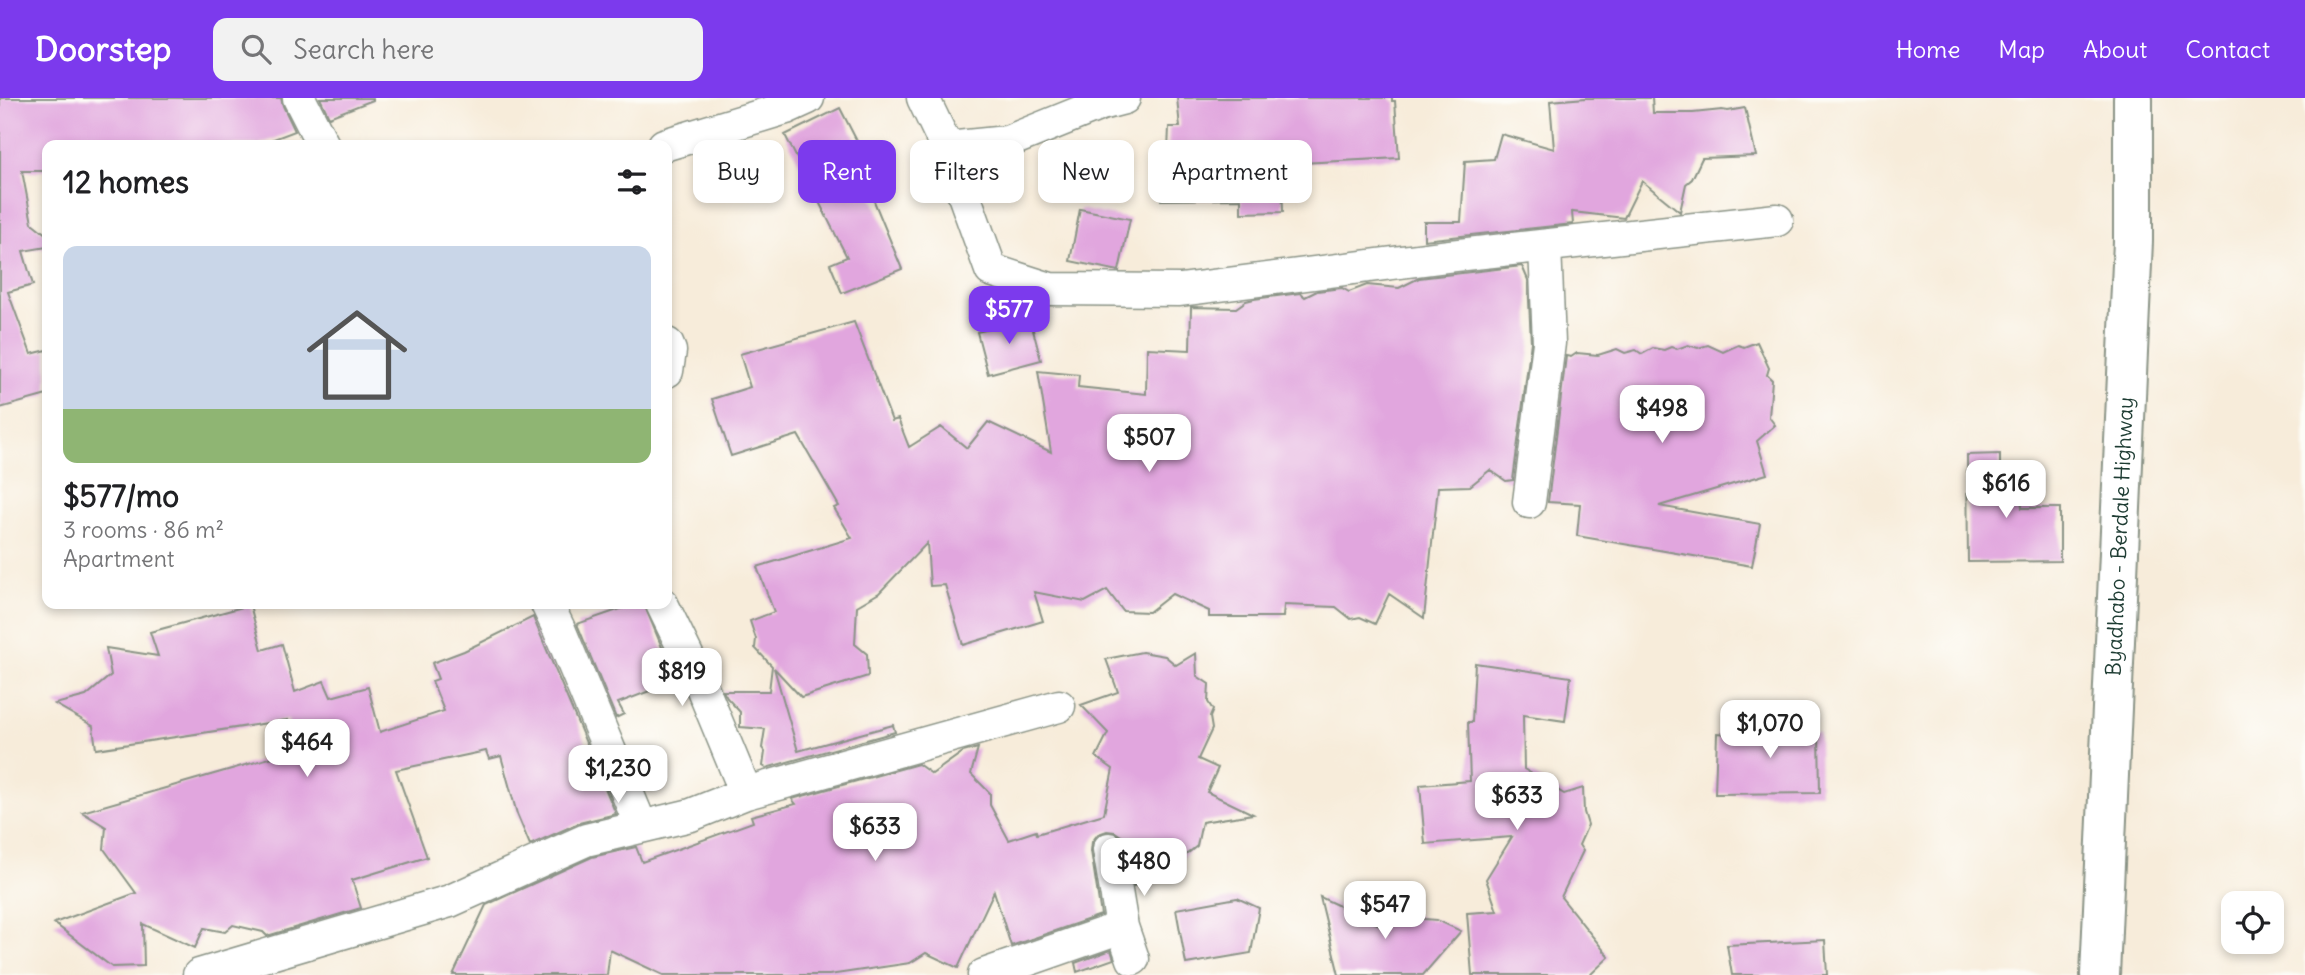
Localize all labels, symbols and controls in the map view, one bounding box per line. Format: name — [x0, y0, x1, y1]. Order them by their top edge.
search box — [213, 18, 703, 81]
text: Doorstep — [35, 28, 171, 70]
icon: search — [237, 30, 275, 68]
text: Search here — [293, 33, 434, 66]
text: Home — [1896, 34, 1960, 64]
text: Map — [1998, 34, 2045, 64]
text: About — [2083, 34, 2147, 64]
text: Contact — [2185, 34, 2270, 64]
chip: Buy — [693, 140, 784, 203]
chip: Rent — [798, 140, 896, 203]
chip: Filters — [910, 140, 1024, 203]
chip: New — [1038, 140, 1134, 203]
chip: Apartment — [1148, 140, 1312, 203]
text: 12 homes — [63, 163, 189, 201]
icon: filters — [613, 163, 651, 201]
pin: $577 — [968, 286, 1050, 346]
icon: home — [294, 292, 420, 418]
text: $577 — [985, 294, 1033, 323]
pin: $498 — [1621, 386, 1703, 445]
text: $498 — [1636, 393, 1688, 422]
street label: Byadhabo - Berdale Highway — [2099, 396, 2139, 676]
pin: $507 — [1108, 414, 1190, 474]
text: $507 — [1123, 422, 1175, 451]
pin: $616 — [1965, 460, 2047, 520]
text: $616 — [1982, 468, 2030, 497]
text: $577/mo — [63, 477, 179, 515]
text: 3 rooms · 86 m² — [63, 515, 224, 544]
text: Apartment — [63, 544, 175, 573]
pin: $819 — [641, 648, 723, 708]
text: $819 — [658, 656, 706, 685]
pin: $1,070 — [1713, 700, 1827, 760]
text: $1,070 — [1736, 708, 1804, 737]
pin: $464 — [266, 720, 348, 779]
text: $464 — [281, 727, 333, 756]
pin: $1,230 — [561, 746, 675, 805]
text: $1,230 — [584, 753, 652, 782]
pin: $633 — [1476, 772, 1558, 832]
text: $633 — [1491, 780, 1543, 809]
pin: $633 — [834, 804, 916, 863]
text: $633 — [849, 811, 901, 840]
pin: $480 — [1103, 838, 1185, 898]
text: $480 — [1117, 846, 1171, 875]
pin: $547 — [1344, 882, 1426, 941]
text: $547 — [1360, 889, 1410, 918]
map controls — [2221, 891, 2284, 954]
button: locate — [2221, 891, 2284, 954]

